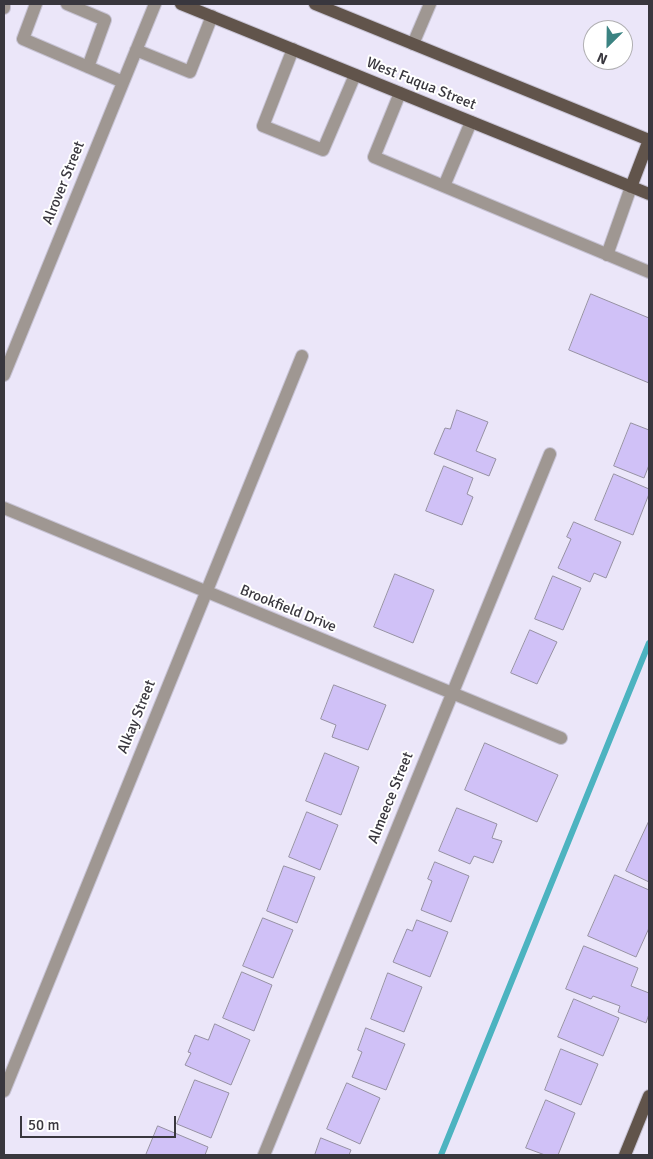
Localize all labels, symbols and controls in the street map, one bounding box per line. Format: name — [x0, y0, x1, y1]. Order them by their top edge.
north arrow — [583, 20, 633, 70]
text: N — [595, 49, 610, 68]
street label: West Fuqua Street — [364, 54, 478, 114]
street label: Alrover Street — [39, 139, 89, 227]
street label: Brookfield Drive — [237, 581, 339, 637]
street label: Alkay Street — [114, 678, 160, 756]
street label: Almeece Street — [364, 750, 418, 846]
scale bar — [22, 1106, 179, 1138]
text: 50 m — [28, 1116, 59, 1134]

